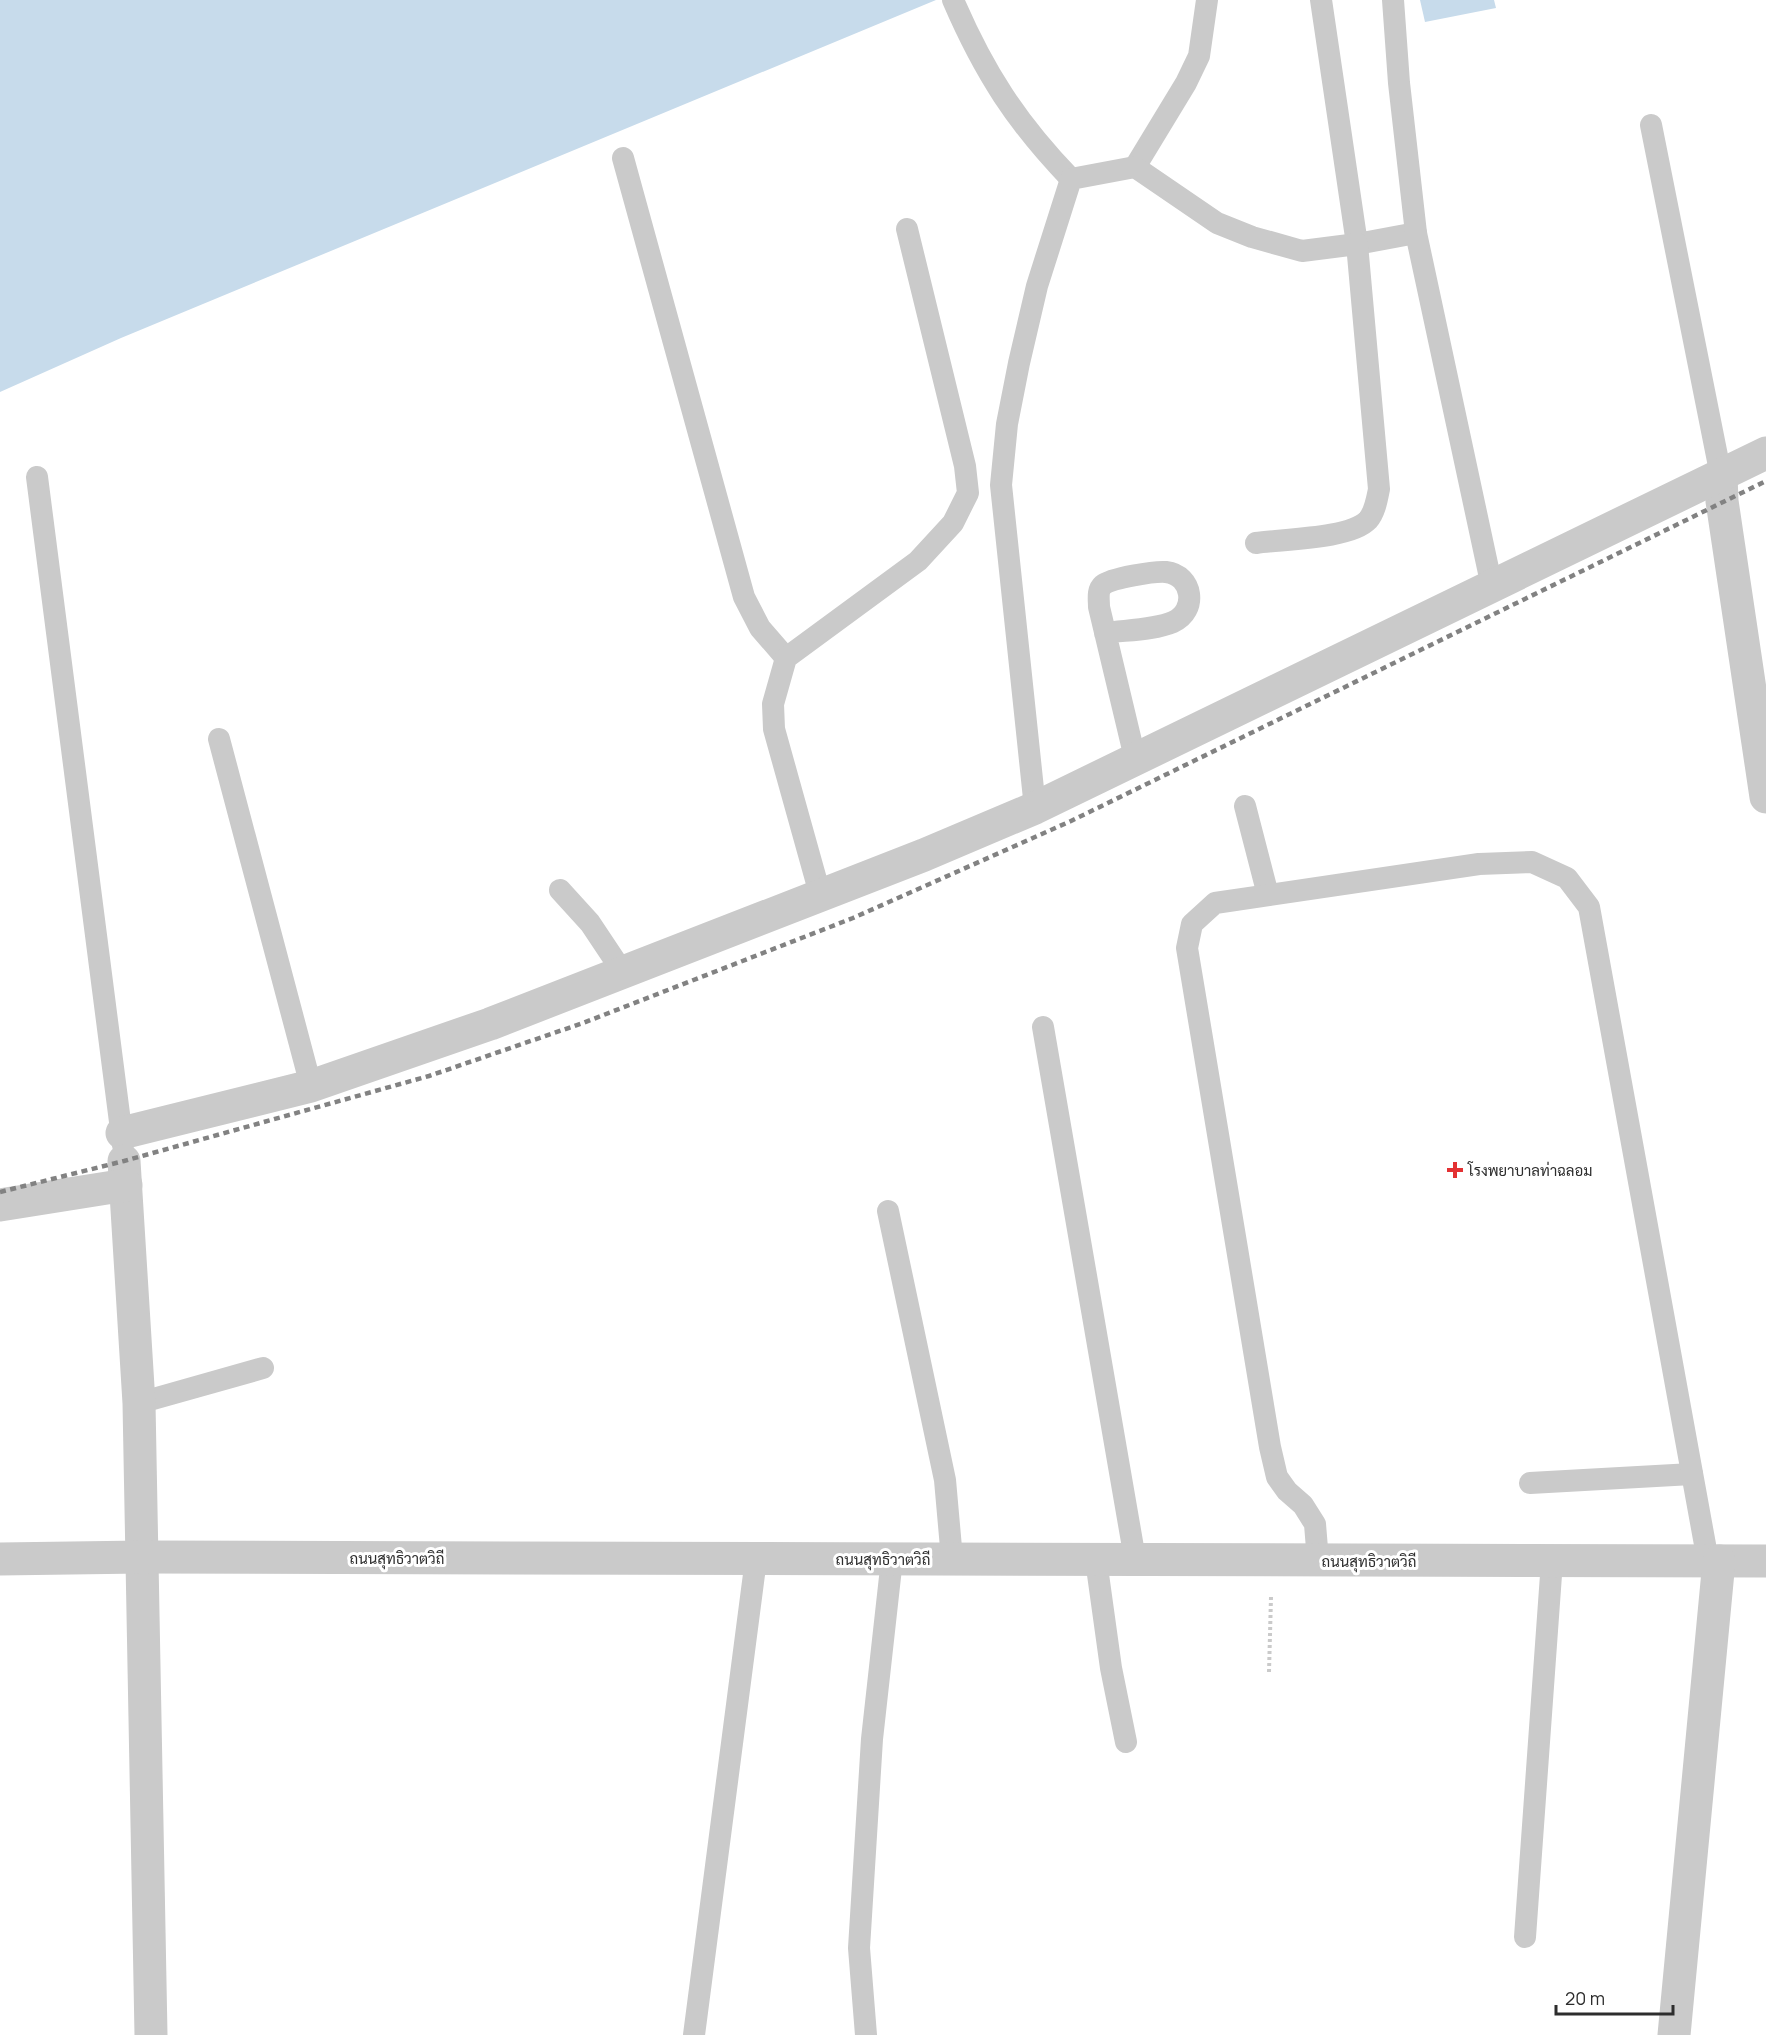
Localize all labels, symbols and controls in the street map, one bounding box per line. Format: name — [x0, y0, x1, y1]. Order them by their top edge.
place label: โรงพยาบาลท่าฉลอม — [1467, 1160, 1592, 1181]
marker: โรงพยาบาลท่าฉลอม — [1446, 1161, 1464, 1179]
street label: ถนนสุทธิวาตวิถี — [350, 1548, 444, 1570]
street label: ถนนสุทธิวาตวิถี — [836, 1549, 930, 1571]
street label: ถนนสุทธิวาตวิถี — [1322, 1551, 1416, 1573]
scale bar — [1556, 1978, 1673, 2016]
text: 20 m — [1565, 1986, 1605, 2010]

